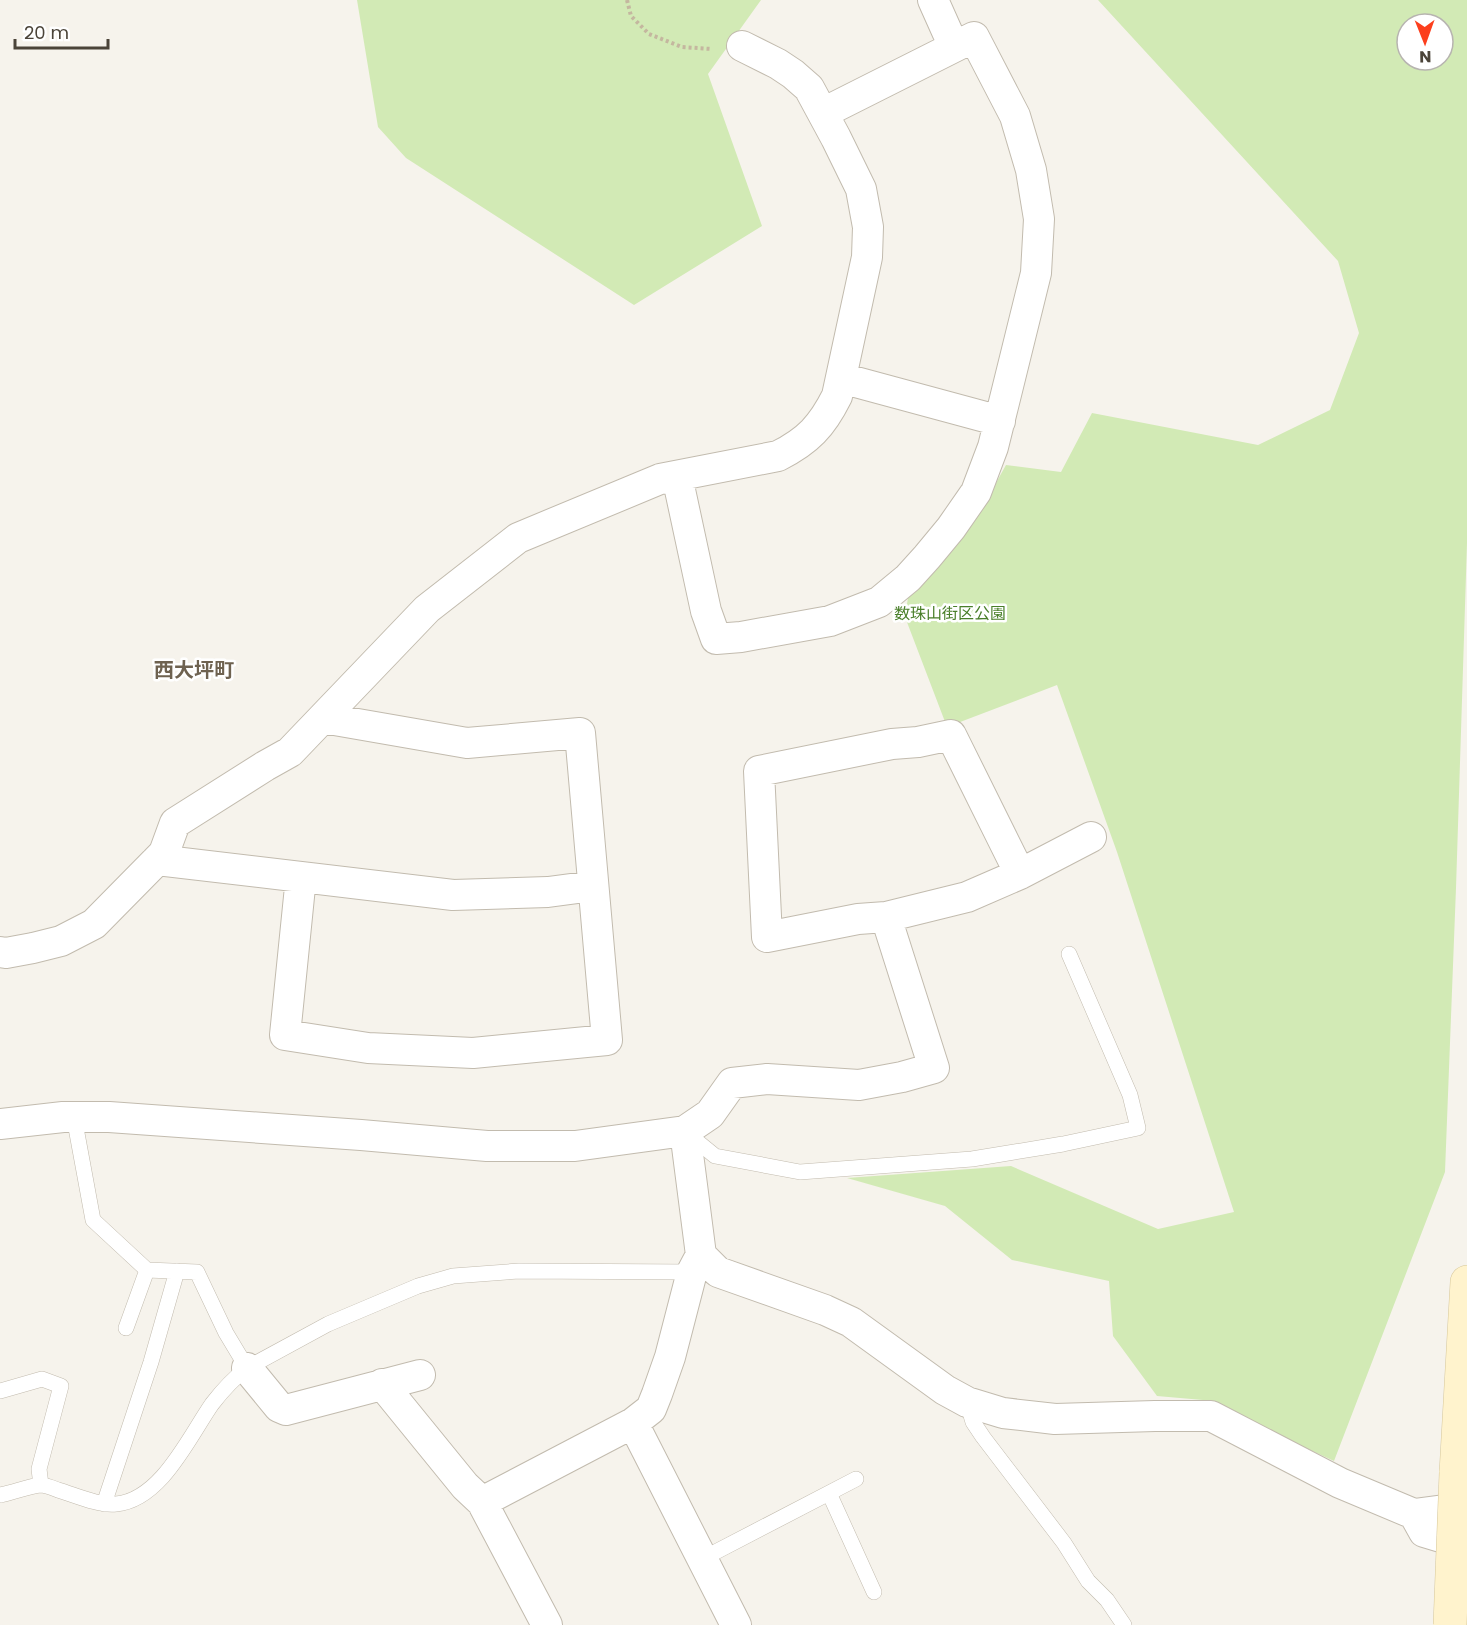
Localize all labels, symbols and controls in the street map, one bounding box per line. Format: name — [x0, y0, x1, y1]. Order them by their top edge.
scale bar — [15, 12, 108, 50]
north arrow — [1395, 12, 1455, 72]
text: 20 m — [24, 20, 69, 45]
text: N — [1419, 45, 1431, 68]
park label: 数珠山街区公園 — [894, 602, 1006, 625]
district label: 西大坪町 — [154, 656, 234, 684]

